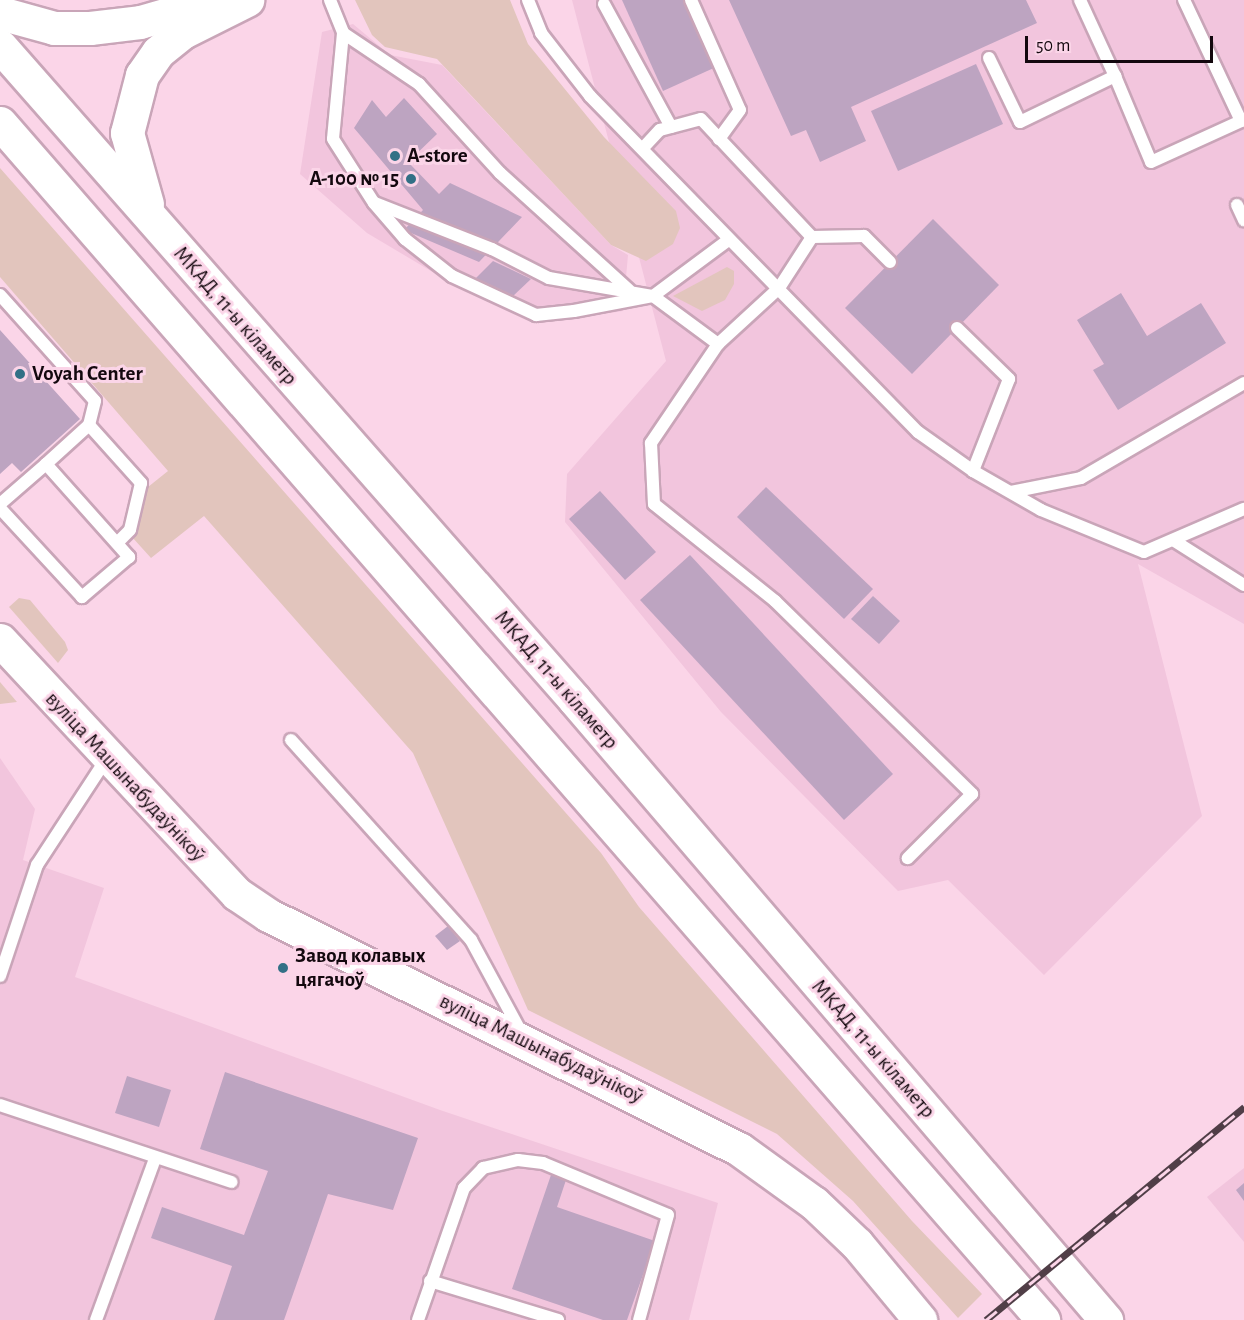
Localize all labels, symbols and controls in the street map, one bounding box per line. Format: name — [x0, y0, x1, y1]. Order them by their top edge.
scale bar — [1028, 24, 1216, 62]
text: 50 m — [1036, 37, 1070, 55]
place label: А-store — [407, 143, 468, 169]
marker: А-store — [388, 149, 402, 163]
place label: А-100 № 15 — [309, 166, 399, 192]
marker: А-100 № 15 — [404, 172, 418, 186]
street label: МКАД, 11-ы кіламетр — [168, 241, 302, 391]
place label: Voyah Center — [32, 361, 143, 387]
marker: Voyah Center — [13, 367, 27, 381]
street label: МКАД, 11-ы кіламетр — [489, 605, 623, 755]
street label: вуліца Машынабудаўнікоў — [40, 687, 210, 867]
place label: Завод колавых цягачоў — [295, 943, 426, 993]
marker: Завод колавых цягачоў — [276, 961, 290, 975]
street label: МКАД, 11-ы кіламетр — [806, 974, 940, 1124]
street label: вуліца Машынабудаўнікоў — [435, 989, 647, 1109]

